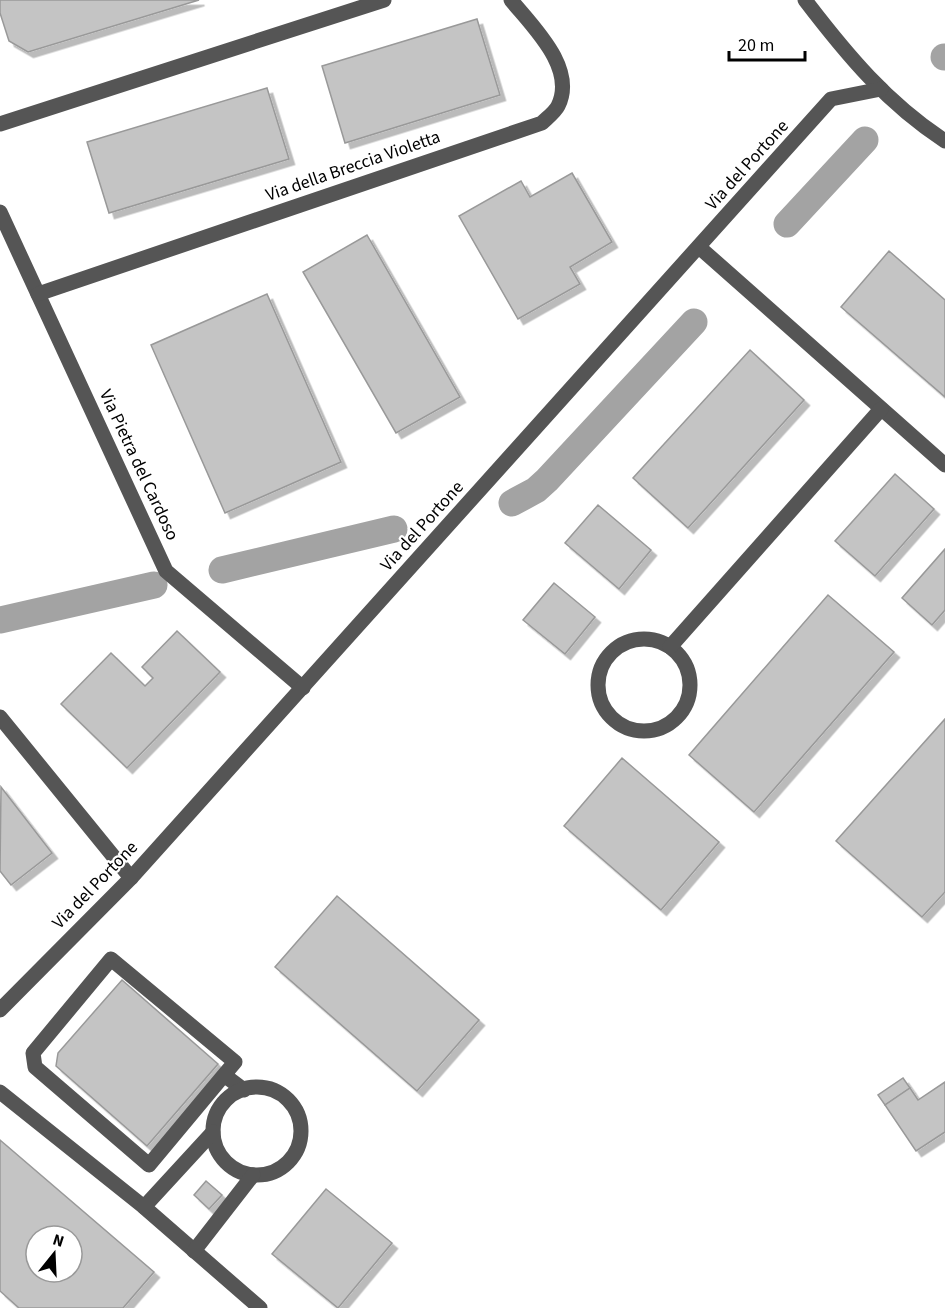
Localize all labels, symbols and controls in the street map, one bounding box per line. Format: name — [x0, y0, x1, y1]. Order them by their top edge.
scale bar — [729, 24, 806, 62]
text: 20 m — [738, 33, 774, 58]
street label: Via del Portone — [700, 114, 794, 216]
street label: Via della Breccia Violetta — [262, 124, 444, 208]
street label: Via Pietra del Cardoso — [93, 385, 185, 545]
street label: Via del Portone — [375, 475, 469, 577]
street label: Via del Portone — [47, 835, 143, 935]
north arrow — [24, 1224, 84, 1284]
text: N — [50, 1229, 67, 1253]

